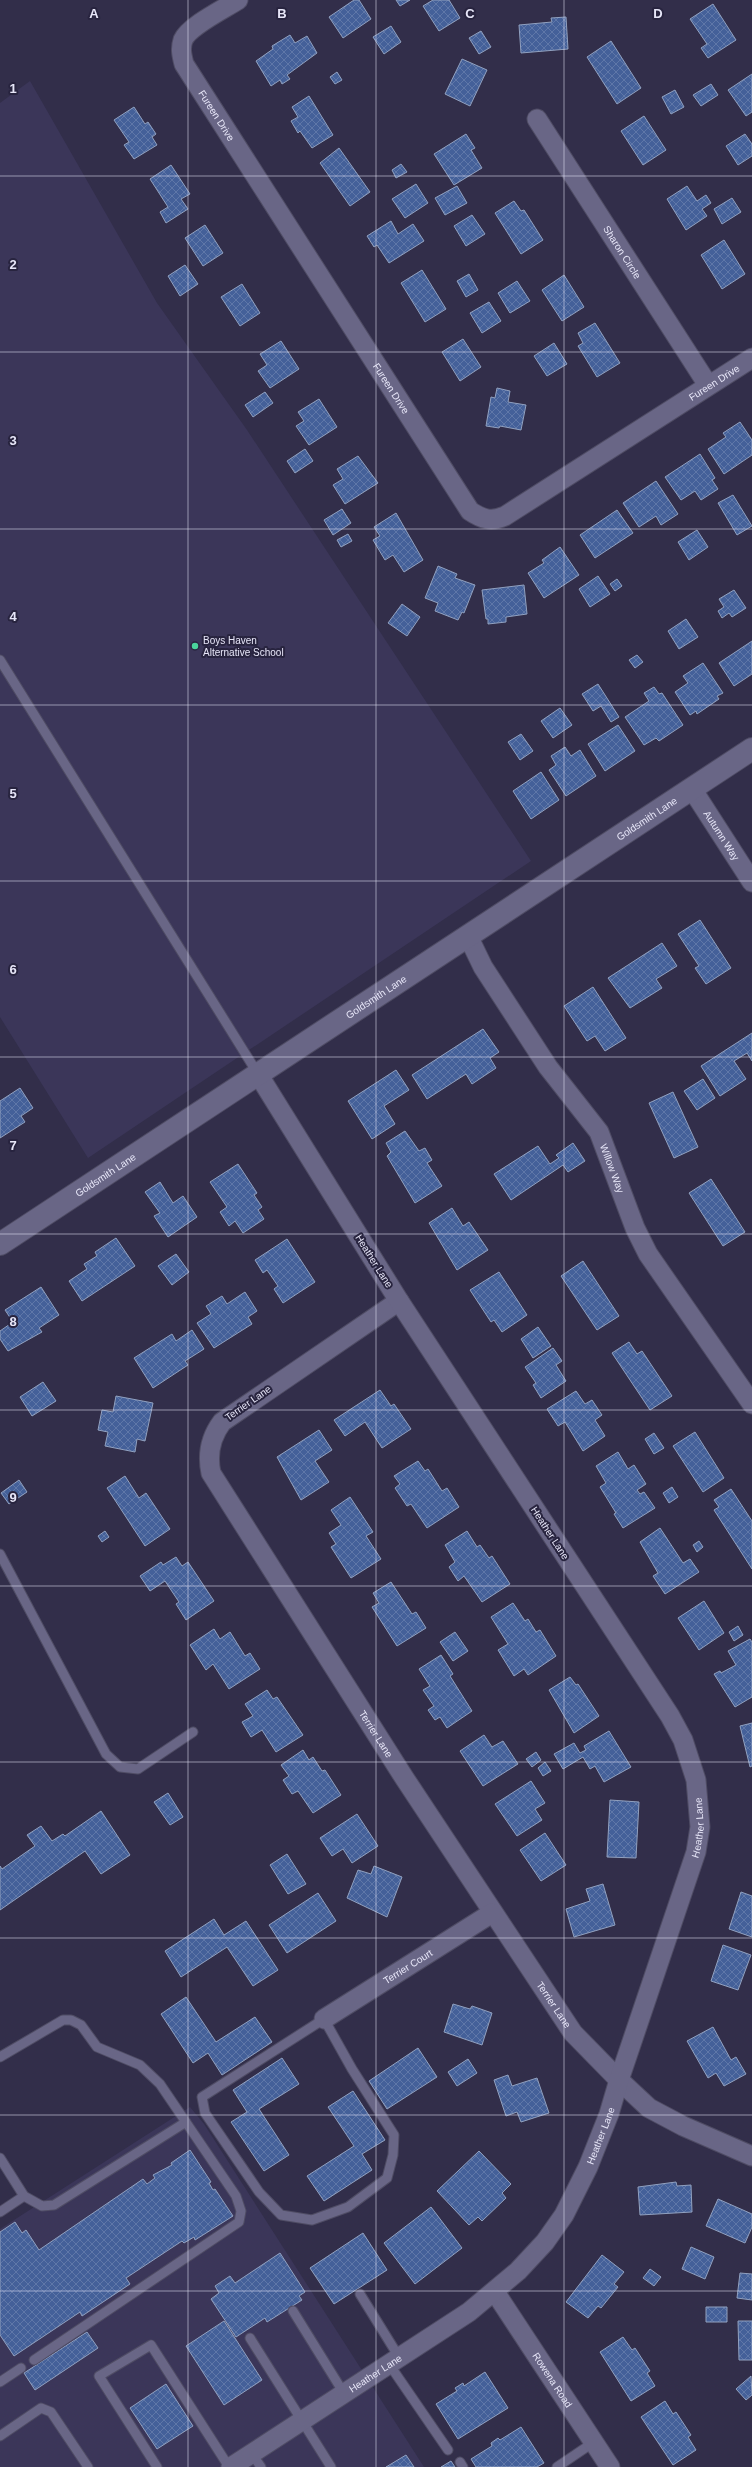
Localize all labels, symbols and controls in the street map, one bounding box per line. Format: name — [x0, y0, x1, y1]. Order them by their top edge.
text: A — [89, 6, 99, 21]
text: B — [277, 6, 287, 21]
text: C — [465, 6, 475, 21]
text: D — [653, 6, 663, 21]
text: 1 — [9, 81, 17, 96]
street label: Fureen Drive — [197, 88, 237, 143]
street label: Sharon Circle — [601, 223, 644, 281]
text: 2 — [9, 257, 17, 272]
street label: Fureen Drive — [371, 361, 412, 416]
street label: Fureen Drive — [687, 362, 742, 403]
text: 3 — [9, 433, 17, 448]
text: 4 — [9, 609, 17, 624]
place label: Boys Haven Alternative School — [203, 635, 284, 658]
marker: Boys Haven Alternative School — [190, 641, 200, 651]
text: 5 — [9, 786, 17, 801]
street label: Goldsmith Lane — [614, 794, 679, 842]
street label: Autumn Way — [702, 808, 742, 862]
text: 6 — [9, 962, 17, 977]
street label: Goldsmith Lane — [344, 972, 409, 1020]
text: 7 — [9, 1138, 17, 1153]
street label: Willow Way — [598, 1142, 627, 1194]
street label: Goldsmith Lane — [73, 1151, 138, 1199]
street label: Heather Lane — [353, 1232, 395, 1290]
text: 8 — [9, 1314, 17, 1329]
street label: Terrier Lane — [223, 1383, 273, 1423]
text: 9 — [9, 1490, 17, 1505]
street label: Heather Lane — [529, 1505, 571, 1562]
street label: Terrier Lane — [357, 1708, 395, 1760]
street label: Heather Lane — [689, 1797, 706, 1859]
street label: Terrier Court — [381, 1947, 434, 1986]
street label: Terrier Lane — [535, 1979, 574, 2030]
street label: Heather Lane — [584, 2105, 616, 2166]
street label: Rowena Road — [531, 2350, 575, 2409]
street label: Heather Lane — [347, 2352, 404, 2394]

